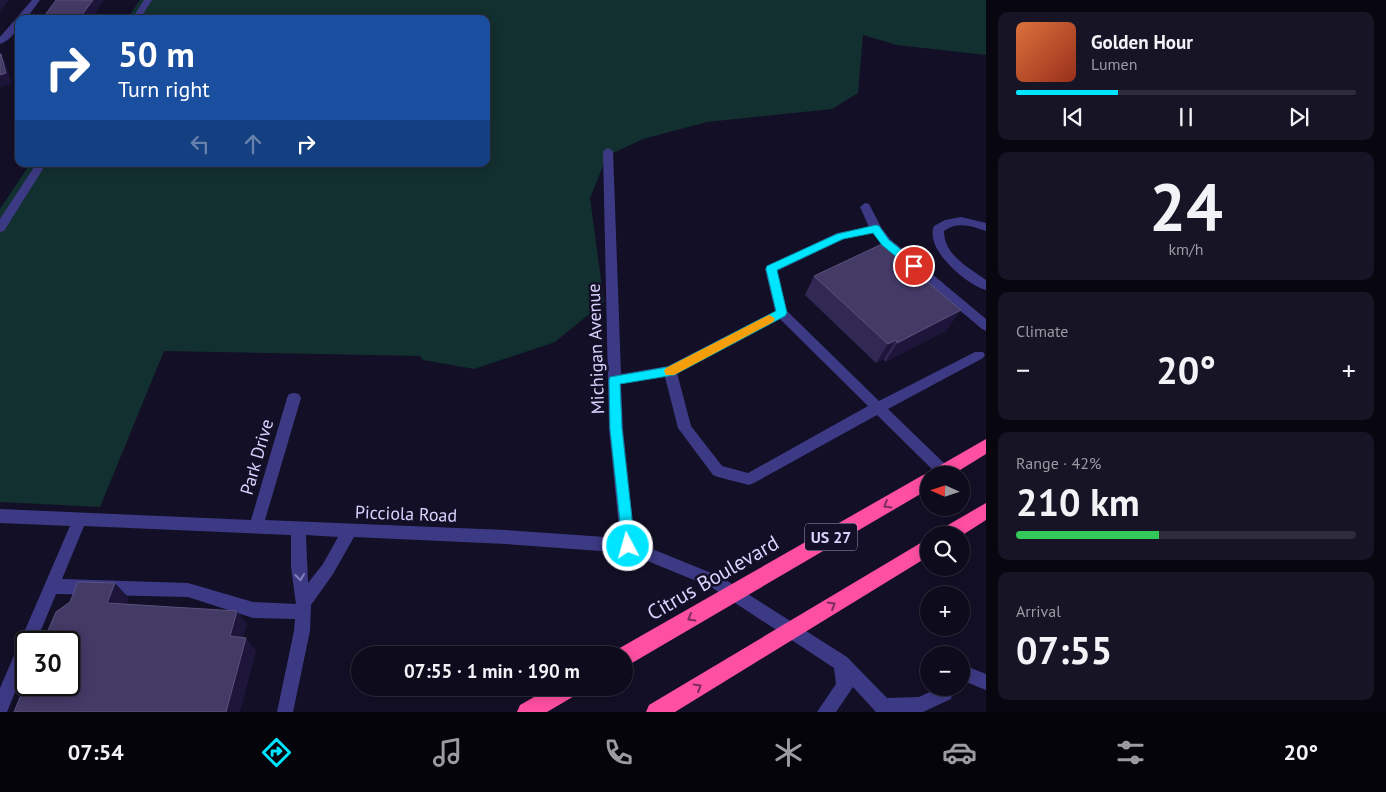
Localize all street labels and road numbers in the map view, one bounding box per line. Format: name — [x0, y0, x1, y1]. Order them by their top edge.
street label: Michigan Avenue — [582, 283, 609, 415]
street label: Park Drive — [235, 416, 278, 497]
street label: Picciola Road — [355, 500, 458, 527]
road number: US 27 — [805, 524, 857, 550]
street label: Citrus Boulevard — [642, 529, 784, 626]

